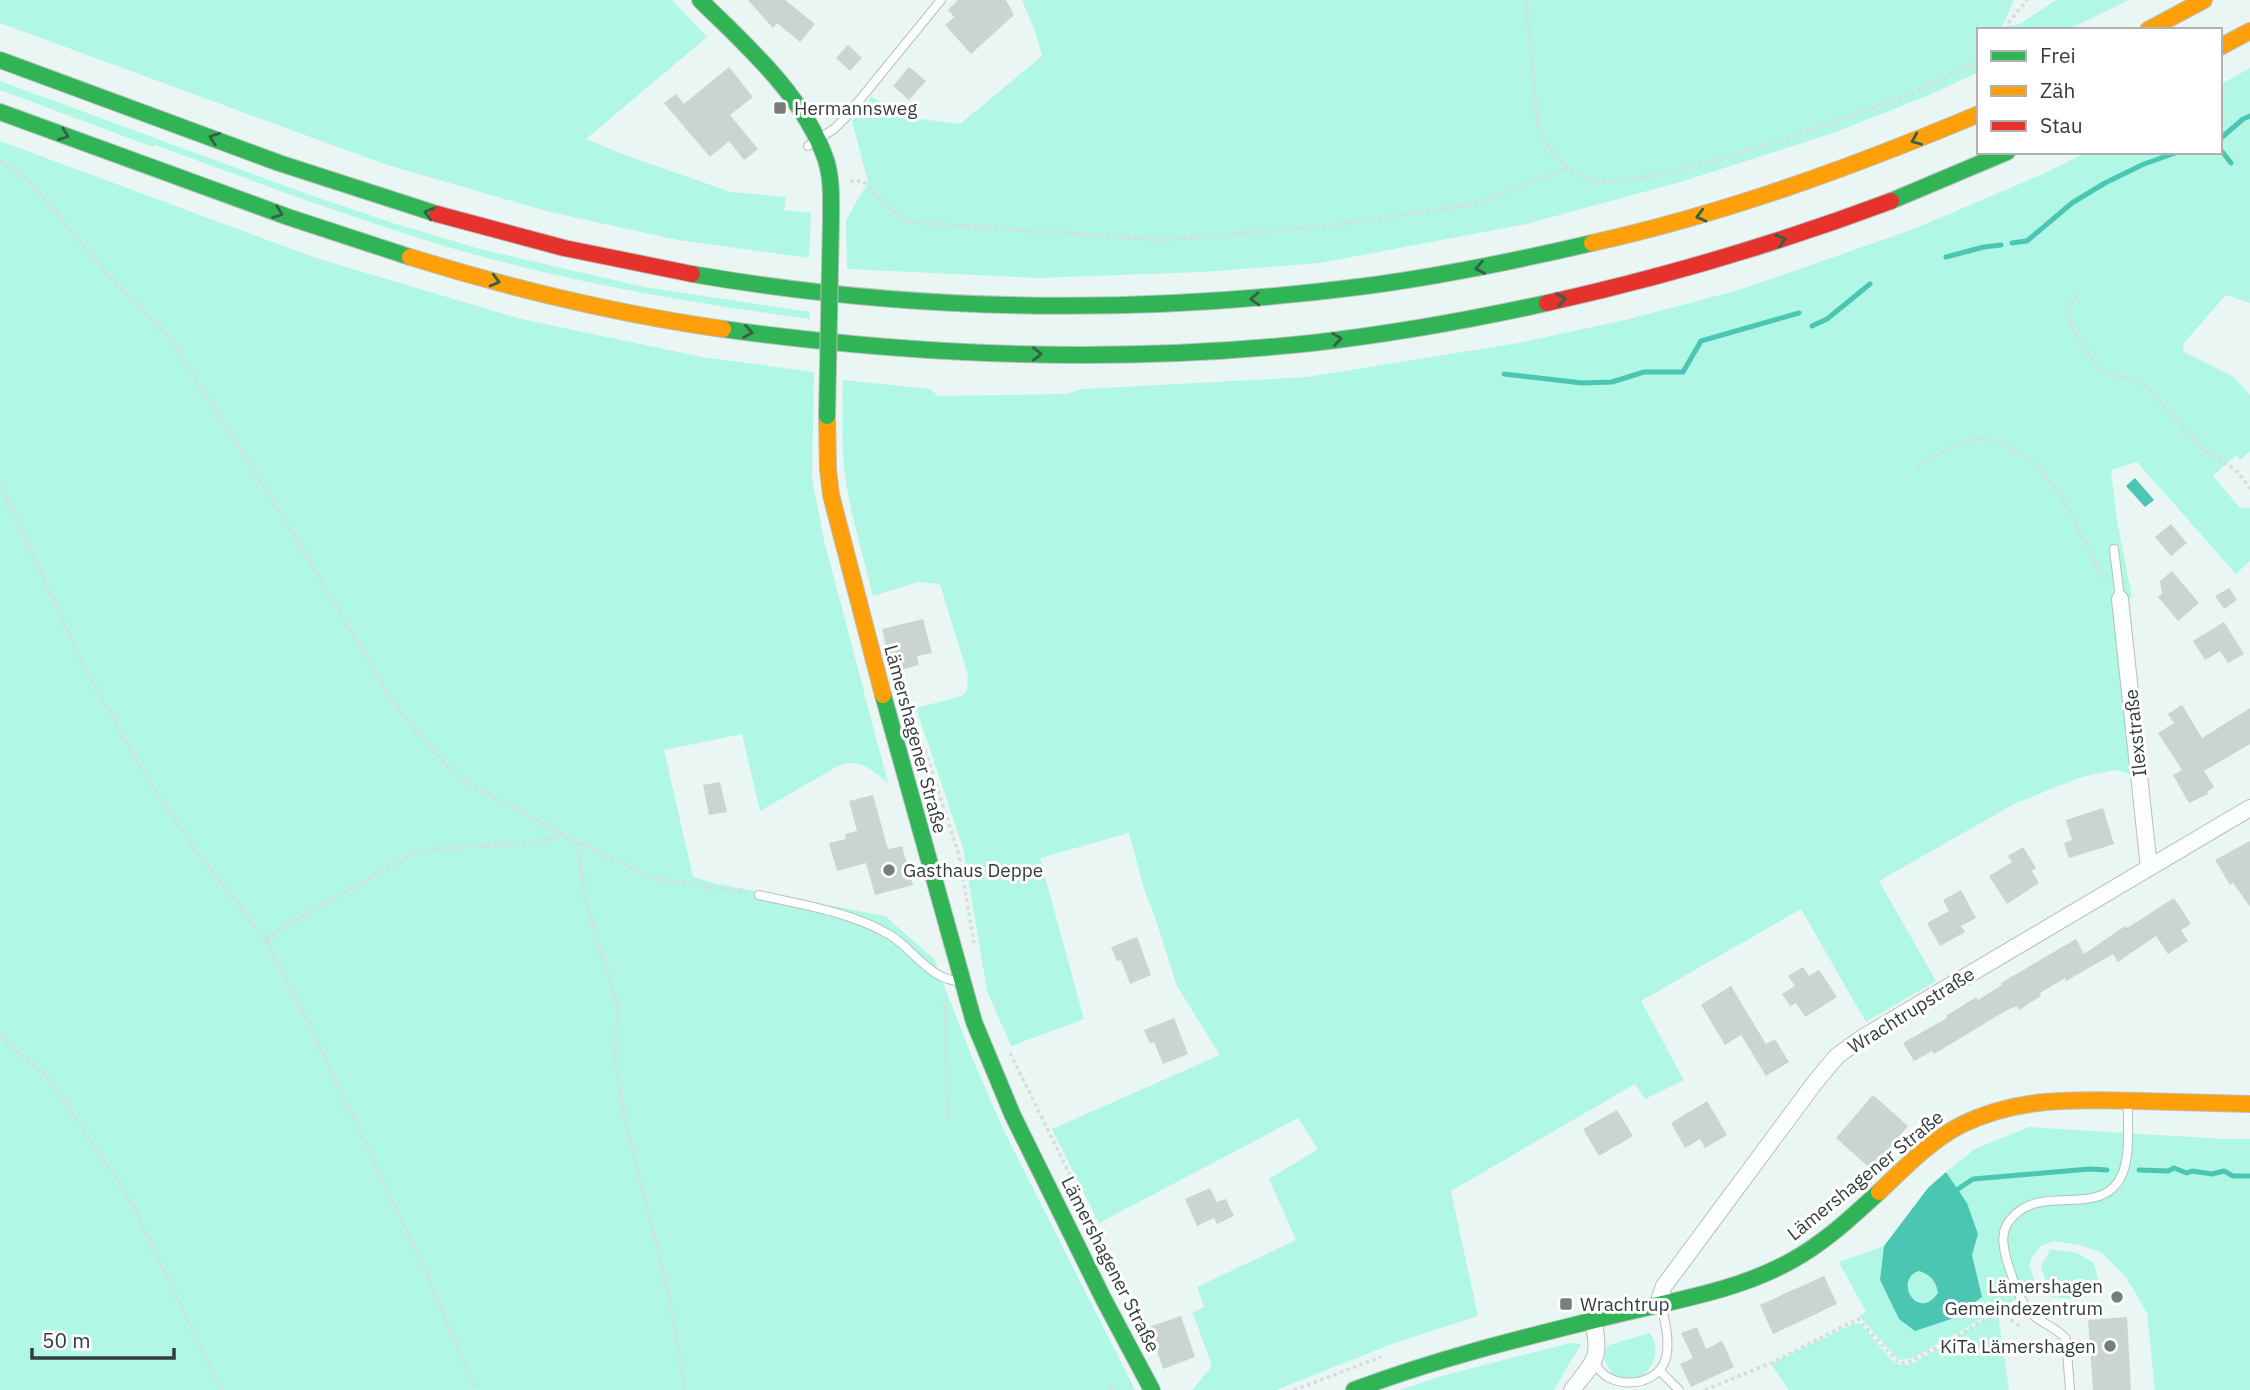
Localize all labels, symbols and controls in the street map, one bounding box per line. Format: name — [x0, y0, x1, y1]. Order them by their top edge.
legend — [1977, 28, 2222, 154]
text: Frei — [2040, 41, 2076, 69]
text: Zäh — [2040, 76, 2075, 104]
place label: Hermannsweg — [794, 96, 917, 120]
marker: Hermannsweg — [772, 100, 788, 116]
text: Stau — [2040, 111, 2083, 139]
one-way arrow — [58, 127, 70, 141]
one-way arrow — [1911, 132, 1923, 146]
one-way arrow — [209, 133, 221, 147]
one-way arrow — [271, 204, 283, 218]
one-way arrow — [423, 206, 435, 221]
one-way arrow — [1696, 208, 1708, 222]
one-way arrow — [1774, 233, 1786, 248]
one-way arrow — [1474, 259, 1486, 274]
one-way arrow — [489, 273, 501, 287]
one-way arrow — [1249, 291, 1260, 306]
one-way arrow — [1555, 293, 1567, 307]
one-way arrow — [742, 324, 754, 339]
one-way arrow — [1331, 332, 1343, 347]
one-way arrow — [1032, 346, 1043, 362]
street label: Lämershagener Straße — [879, 642, 953, 836]
street label: Ilexstraße — [2118, 688, 2152, 778]
place label: Gasthaus Deppe — [903, 858, 1043, 882]
marker: Gasthaus Deppe — [881, 862, 897, 878]
street label: Wrachtrupstraße — [1843, 961, 1979, 1059]
street label: Lämershagener Straße — [1782, 1105, 1948, 1245]
street label: Lämershagener Straße — [1056, 1172, 1166, 1356]
place label: Lämershagen Gemeindezentrum — [1945, 1274, 2103, 1320]
marker: Lämershagen Gemeindezentrum — [2109, 1289, 2125, 1305]
place label: Wrachtrup — [1580, 1292, 1670, 1316]
marker: Wrachtrup — [1558, 1296, 1574, 1312]
scale bar — [32, 1316, 173, 1360]
text: 50 m — [42, 1326, 91, 1354]
place label: KiTa Lämershagen — [1940, 1334, 2096, 1358]
marker: KiTa Lämershagen — [2102, 1338, 2118, 1354]

